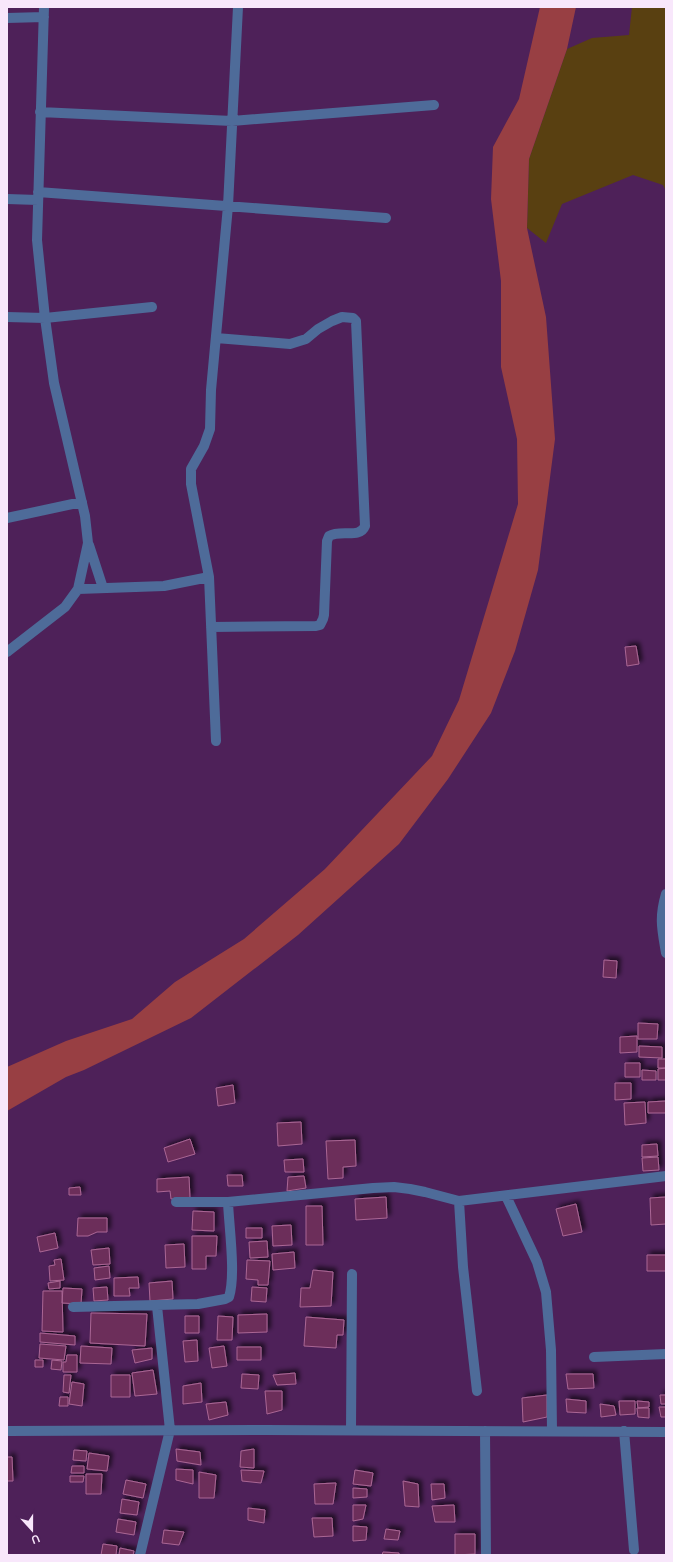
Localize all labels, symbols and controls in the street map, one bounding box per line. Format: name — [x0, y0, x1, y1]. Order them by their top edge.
north arrow — [12, 1510, 52, 1550]
text: U — [29, 1530, 42, 1547]

